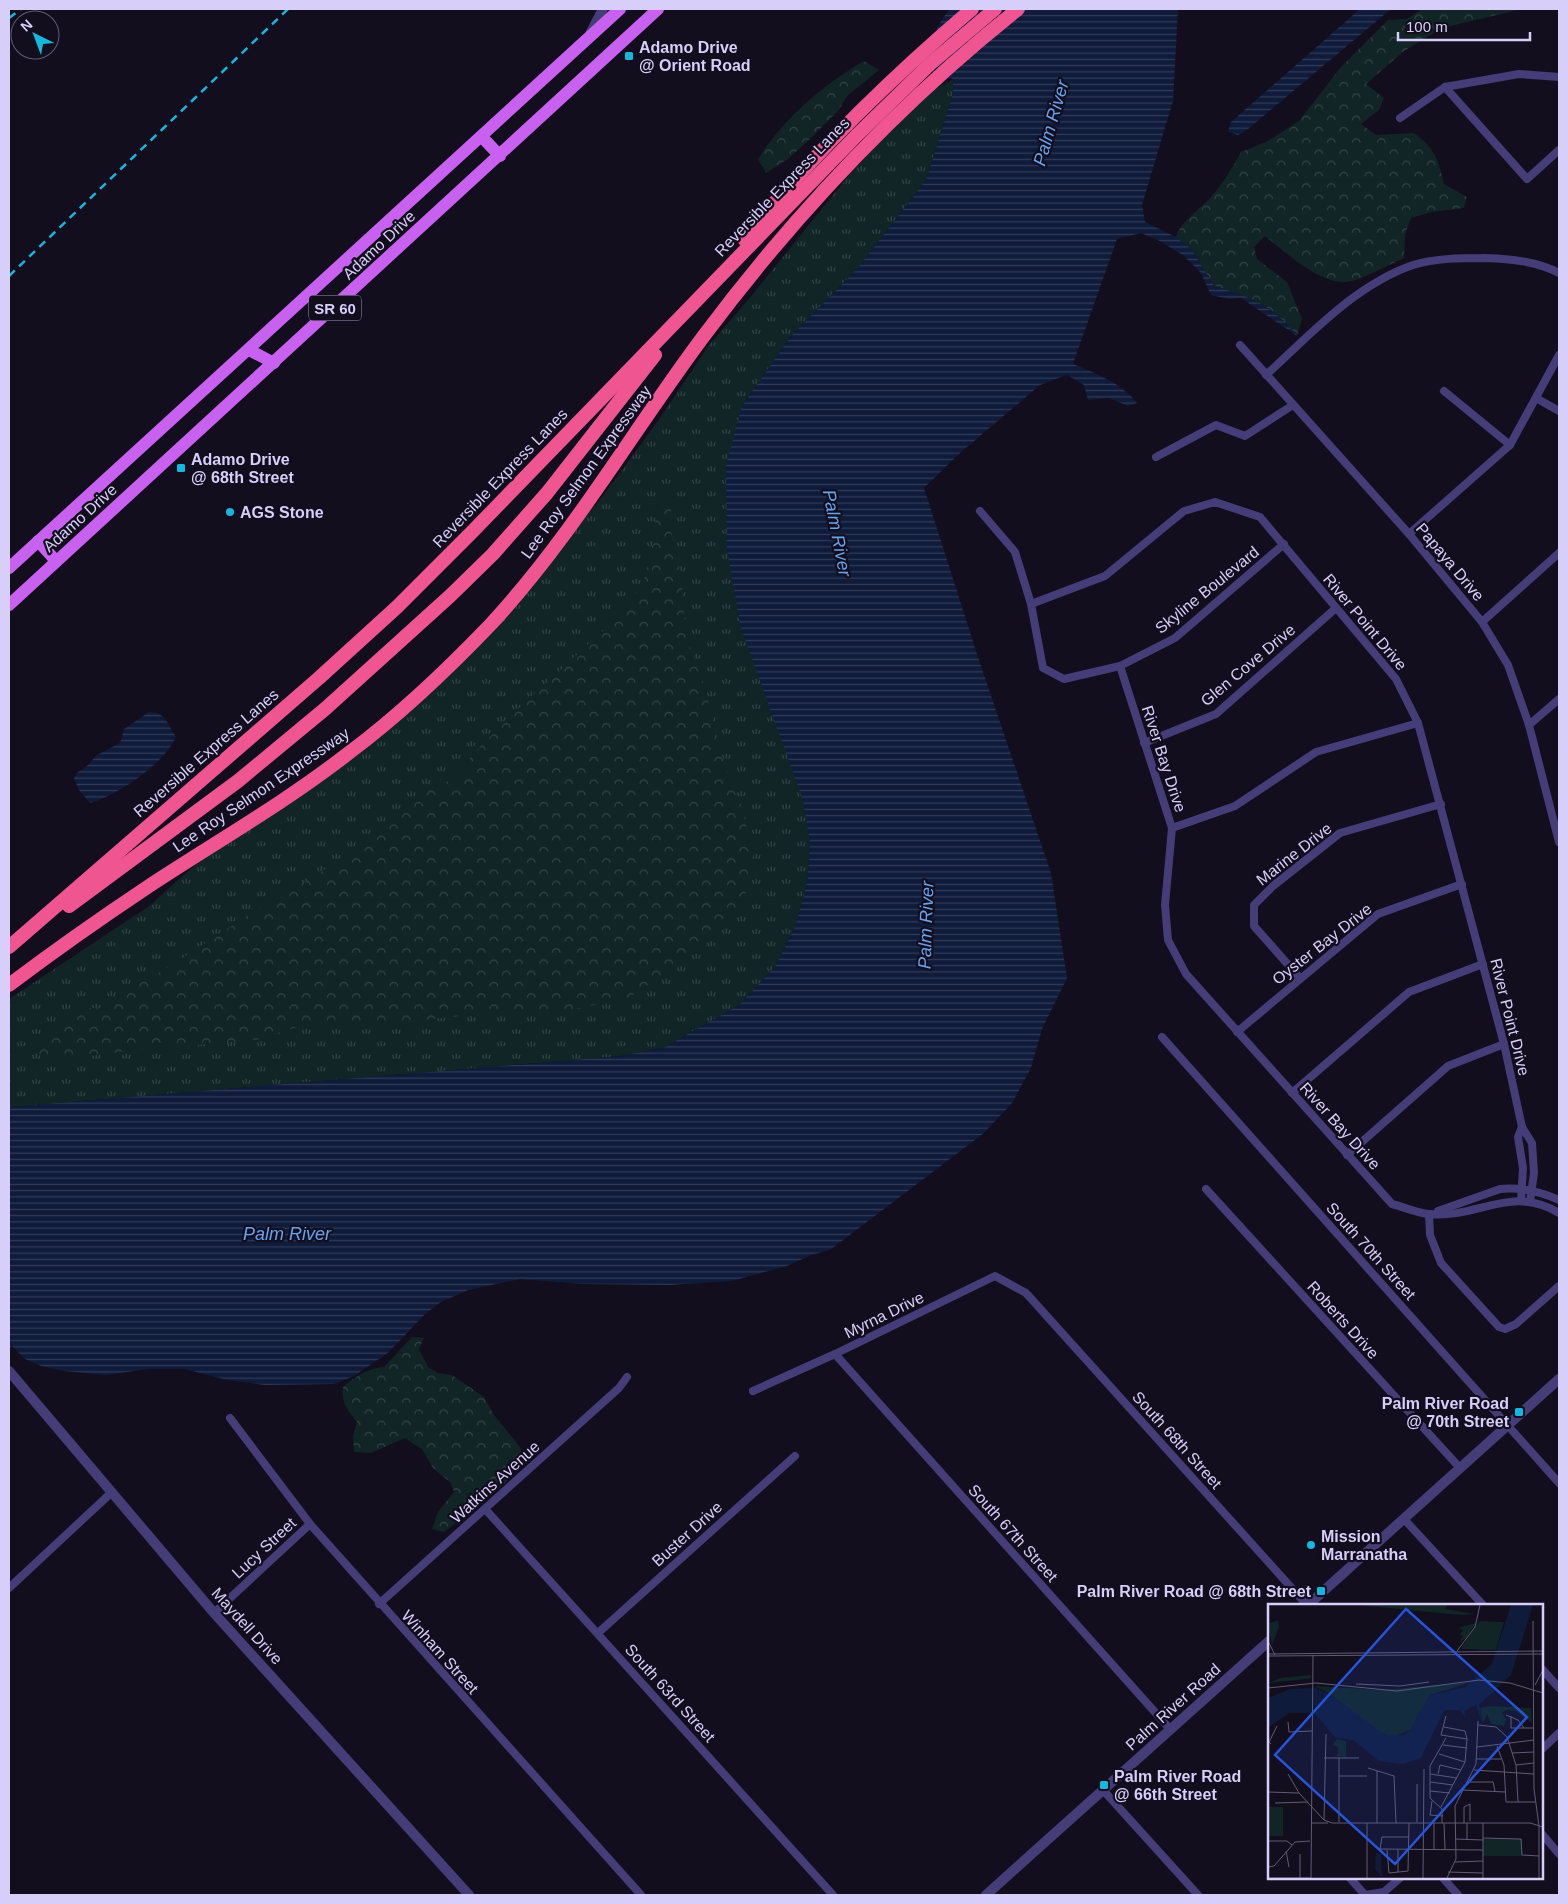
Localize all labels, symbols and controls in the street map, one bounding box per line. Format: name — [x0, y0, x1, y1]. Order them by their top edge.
north arrow — [10, 10, 60, 60]
scale bar — [1398, 10, 1530, 42]
text: N — [17, 16, 35, 35]
text: 100 m — [1406, 18, 1448, 35]
place label: Adamo Drive @ Orient Road — [639, 39, 751, 74]
marker: Adamo Drive @ Orient Road — [623, 50, 635, 62]
water label: Palm River — [1029, 77, 1073, 168]
street label: Reversible Express Lanes — [711, 114, 853, 260]
street label: Adamo Drive — [339, 207, 419, 283]
road number: SR 60 — [309, 296, 361, 320]
street label: Lee Roy Selmon Expressway — [518, 382, 654, 562]
street label: Reversible Express Lanes — [429, 405, 571, 551]
place label: Adamo Drive @ 68th Street — [191, 451, 294, 486]
marker: Adamo Drive @ 68th Street — [175, 462, 187, 474]
street label: Adamo Drive — [40, 481, 120, 555]
water label: Palm River — [819, 488, 855, 579]
place label: AGS Stone — [240, 504, 324, 521]
marker: AGS Stone — [224, 506, 236, 518]
street label: Papaya Drive — [1413, 520, 1487, 604]
street label: Skyline Boulevard — [1152, 543, 1262, 637]
street label: River Point Drive — [1320, 571, 1410, 674]
street label: Glen Cove Drive — [1198, 621, 1298, 709]
street label: Reversible Express Lanes — [130, 686, 282, 820]
street label: River Bay Drive — [1139, 704, 1189, 815]
street label: Lee Roy Selmon Expressway — [170, 725, 352, 855]
street label: Marine Drive — [1253, 819, 1335, 889]
water label: Palm River — [914, 880, 938, 969]
street label: Oyster Bay Drive — [1269, 900, 1375, 988]
street label: River Point Drive — [1487, 957, 1533, 1077]
street label: River Bay Drive — [1296, 1079, 1384, 1173]
street label: South 70th Street — [1323, 1199, 1419, 1303]
water label: Palm River — [243, 1224, 332, 1244]
street label: Roberts Drive — [1304, 1278, 1382, 1362]
street label: Myrna Drive — [842, 1288, 927, 1342]
street label: South 68th Street — [1129, 1388, 1225, 1492]
place label: Palm River Road @ 70th Street — [1382, 1395, 1510, 1430]
marker: Palm River Road @ 70th Street — [1513, 1406, 1525, 1418]
street label: Watkins Avenue — [447, 1438, 543, 1526]
street label: South 67th Street — [965, 1481, 1061, 1585]
street label: Buster Drive — [649, 1498, 725, 1570]
street label: Lucy Street — [229, 1514, 300, 1582]
place label: Mission Marranatha — [1321, 1528, 1407, 1563]
marker: Mission Marranatha — [1305, 1539, 1317, 1551]
place label: Palm River Road @ 68th Street — [1077, 1583, 1312, 1600]
street label: Maydell Drive — [208, 1584, 286, 1668]
marker: Palm River Road @ 68th Street — [1315, 1585, 1327, 1597]
inset map — [1268, 1604, 1543, 1879]
street label: Winham Street — [398, 1607, 482, 1697]
street label: South 63rd Street — [622, 1641, 719, 1746]
street label: Palm River Road — [1122, 1660, 1224, 1754]
place label: Palm River Road @ 66th Street — [1114, 1768, 1241, 1803]
marker: Palm River Road @ 66th Street — [1098, 1779, 1110, 1791]

